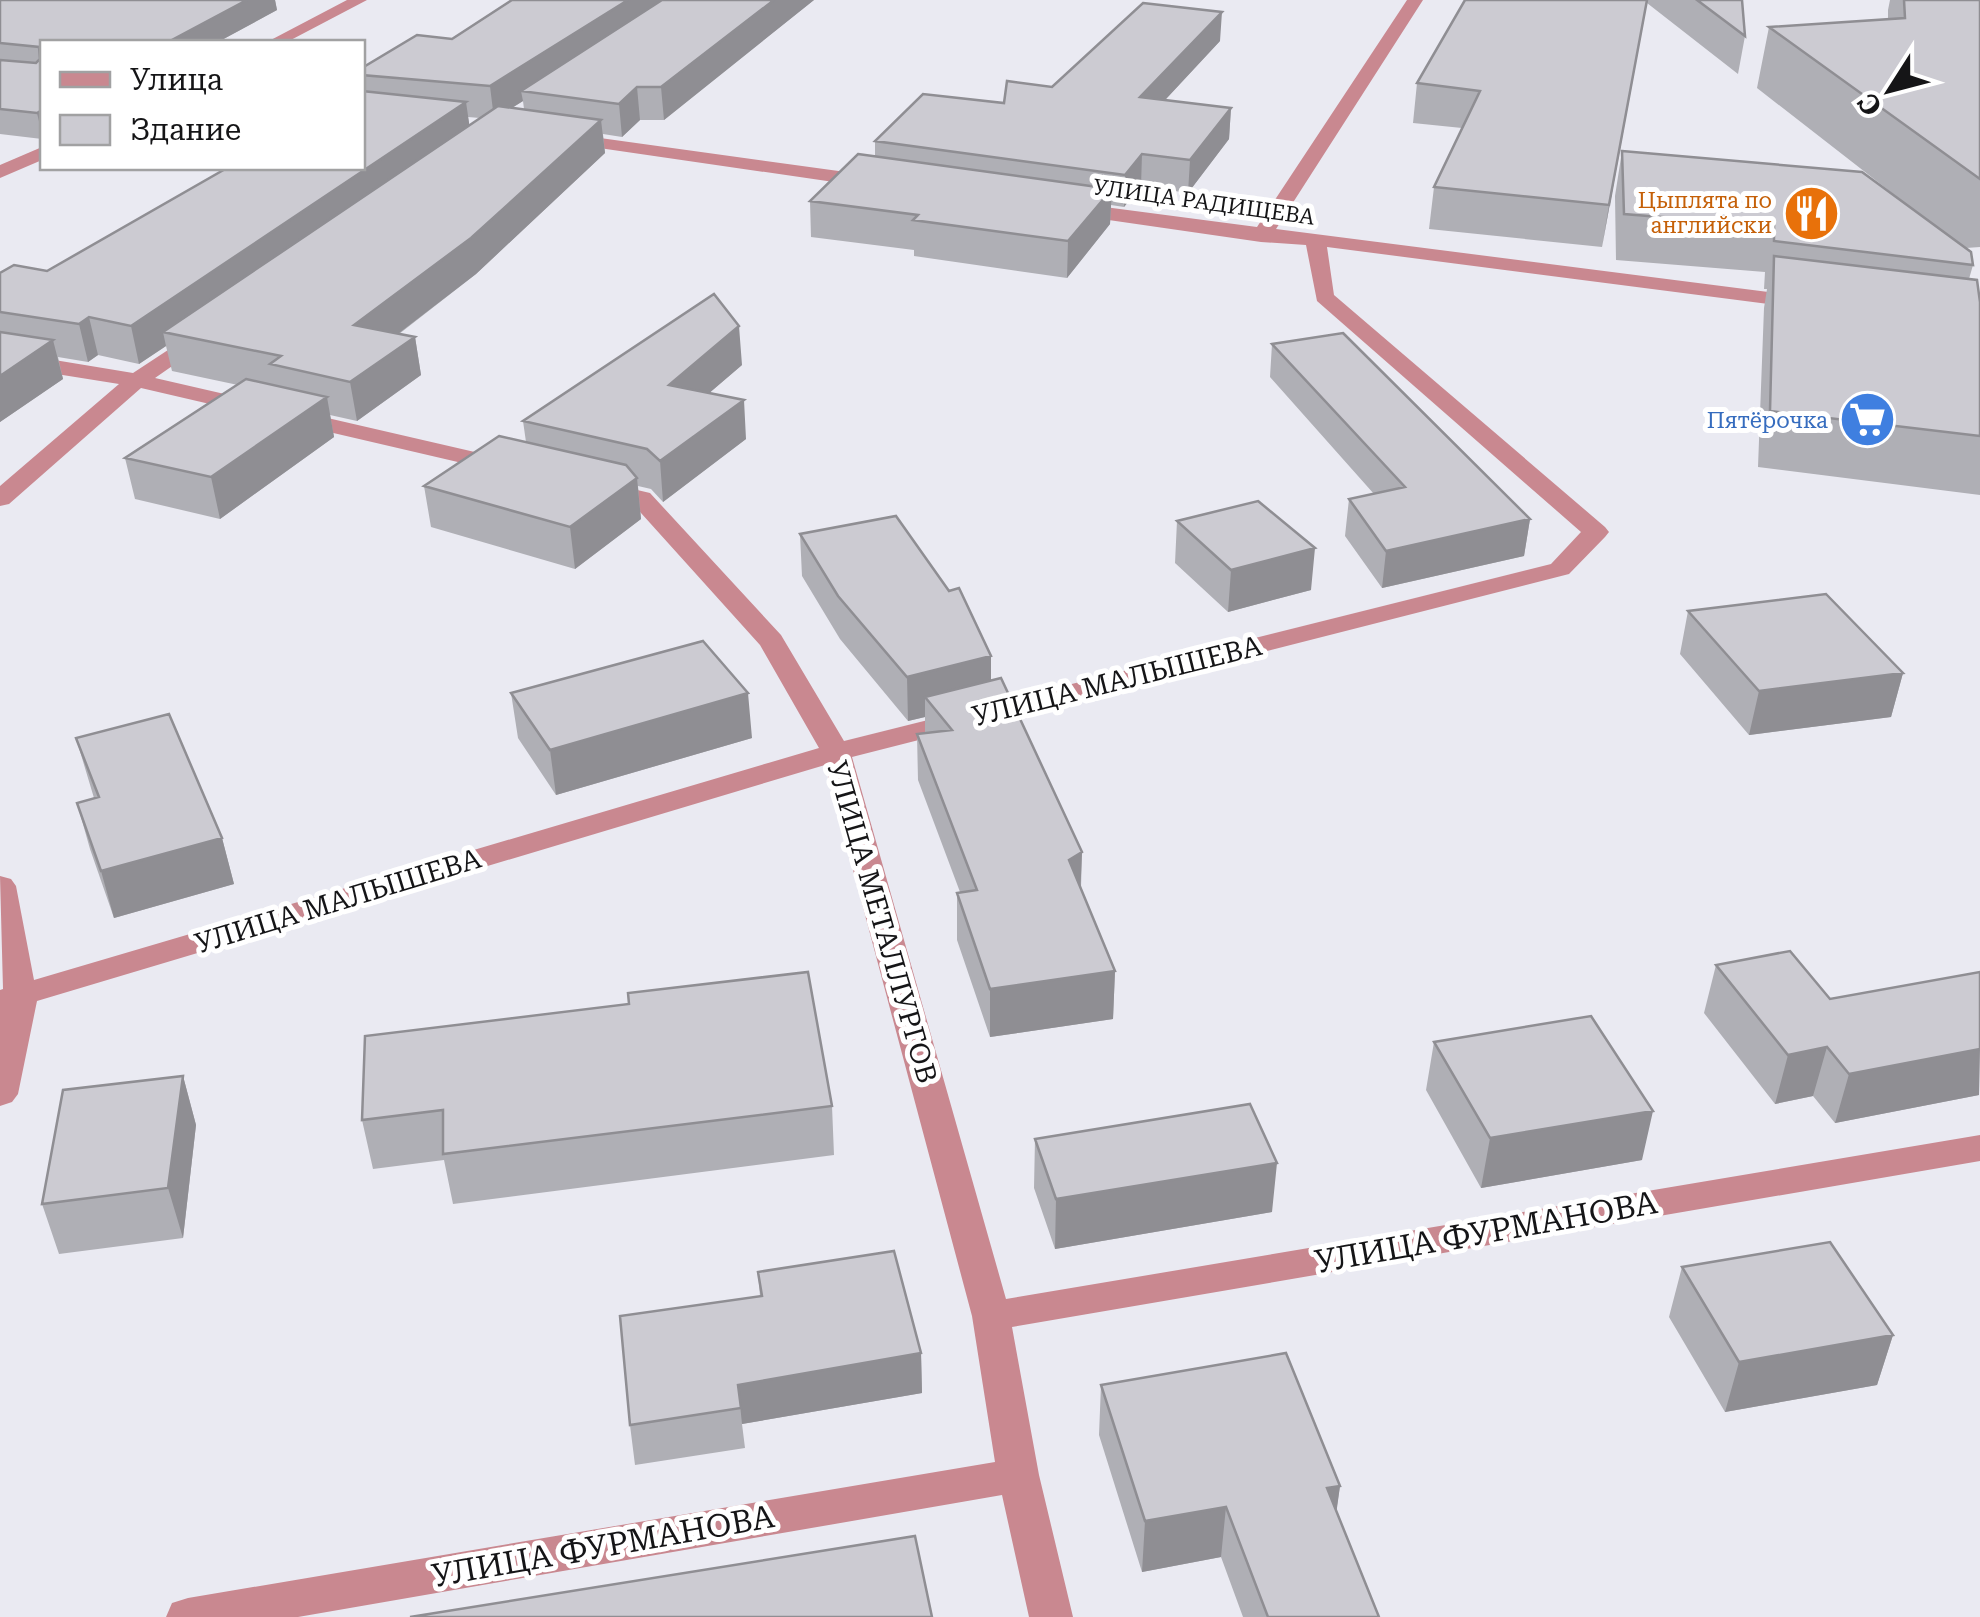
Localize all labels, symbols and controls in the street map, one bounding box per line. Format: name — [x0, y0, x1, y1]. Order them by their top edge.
legend — [40, 40, 365, 170]
north arrow — [1840, 40, 1940, 140]
text: Улица — [130, 62, 223, 97]
text: С — [1851, 87, 1889, 122]
text: Здание — [130, 112, 241, 147]
street label: УЛИЦА РАДИЩЕВА — [1092, 174, 1317, 230]
restaurant icon: Цыплята по английски — [1781, 183, 1841, 243]
place label: Цыплята по английски — [1638, 188, 1772, 238]
supermarket icon: Пятёрочка — [1837, 390, 1897, 450]
place label: Пятёрочка — [1707, 408, 1828, 433]
street label: УЛИЦА МАЛЫШЕВА — [969, 629, 1266, 733]
street label: УЛИЦА МЕТАЛЛУРГОВ — [820, 757, 944, 1087]
street label: УЛИЦА МАЛЫШЕВА — [191, 842, 485, 960]
street label: УЛИЦА ФУРМАНОВА — [1312, 1183, 1661, 1281]
street label: УЛИЦА ФУРМАНОВА — [429, 1497, 778, 1595]

